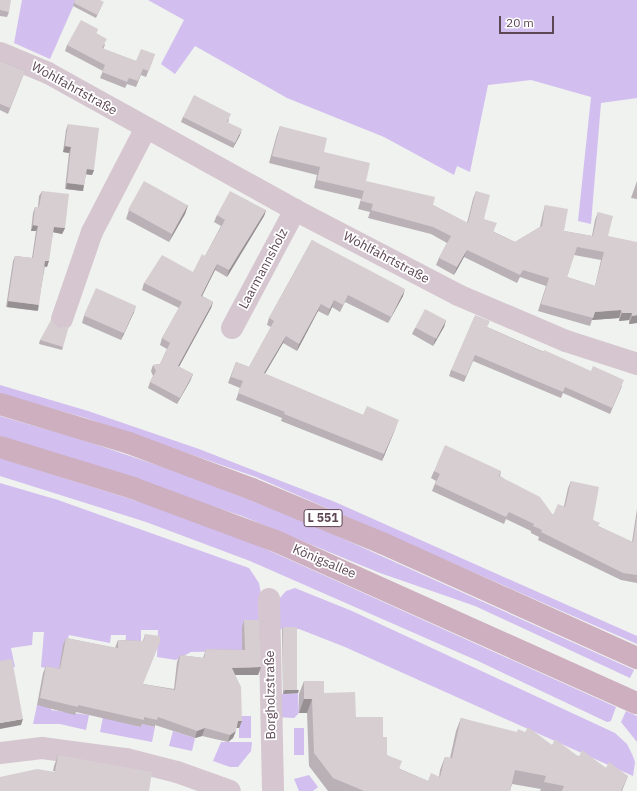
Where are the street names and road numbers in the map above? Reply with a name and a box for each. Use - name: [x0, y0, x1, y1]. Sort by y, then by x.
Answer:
- street label: Wohlfahrtstraße: [28, 59, 120, 119]
- street label: Laarmannsholz: [236, 226, 292, 312]
- street label: Wohlfahrtstraße: [340, 229, 432, 287]
- road number: L 551: [303, 508, 343, 528]
- street label: Königsallee: [290, 542, 358, 582]
- street label: Borgholzstraße: [262, 650, 280, 740]

